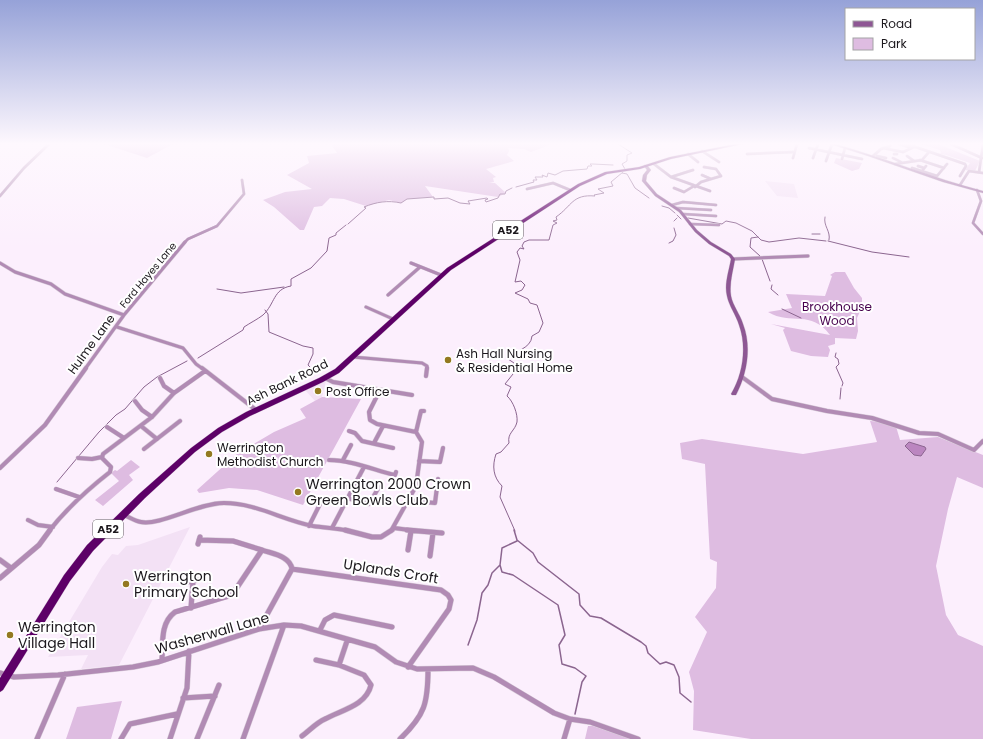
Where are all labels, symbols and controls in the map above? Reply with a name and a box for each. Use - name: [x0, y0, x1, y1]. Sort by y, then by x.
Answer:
- legend: [845, 8, 975, 60]
- text: Road: [881, 15, 912, 32]
- text: Park: [881, 35, 908, 52]
- road number: A52: [493, 221, 523, 239]
- street label: Ford Hayes Lane: [116, 239, 180, 311]
- park label: Brookhouse Wood: [802, 298, 872, 329]
- street label: Hulme Lane: [63, 311, 119, 377]
- place label: Ash Hall Nursing & Residential Home: [456, 345, 573, 376]
- street label: Ash Bank Road: [243, 355, 331, 409]
- marker: Ash Hall Nursing & Residential Home: [443, 355, 453, 365]
- place label: Post Office: [326, 383, 389, 400]
- marker: Post Office: [313, 386, 323, 396]
- place label: Werrington Methodist Church: [217, 439, 323, 470]
- marker: Werrington Methodist Church: [204, 449, 214, 459]
- place label: Werrington 2000 Crown Green Bowls Club: [306, 474, 471, 510]
- marker: Werrington 2000 Crown Green Bowls Club: [293, 487, 303, 497]
- road number: A52: [93, 520, 123, 538]
- street label: Uplands Croft: [342, 554, 440, 588]
- place label: Werrington Primary School: [134, 566, 239, 602]
- marker: Werrington Primary School: [121, 579, 131, 589]
- street label: Washerwall Lane: [153, 607, 272, 659]
- place label: Werrington Village Hall: [18, 617, 96, 653]
- marker: Werrington Village Hall: [5, 630, 15, 640]

